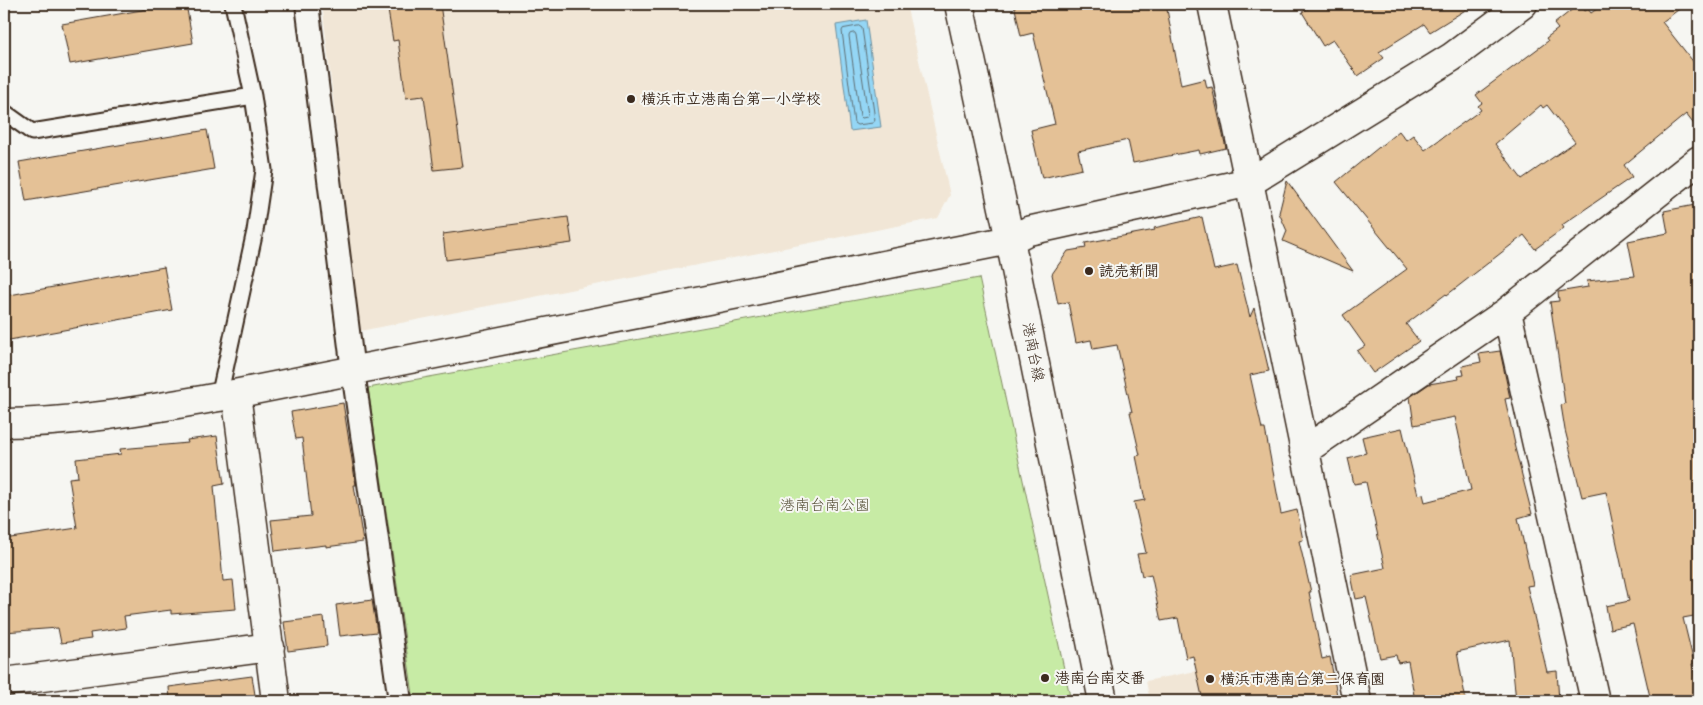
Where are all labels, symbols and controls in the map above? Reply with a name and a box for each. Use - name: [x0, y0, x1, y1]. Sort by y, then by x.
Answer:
- place label: 横浜市立港南台第一小学校: [641, 89, 821, 110]
- marker: 横浜市立港南台第一小学校: [625, 93, 637, 105]
- place label: 読売新聞: [1099, 261, 1159, 282]
- marker: 読売新聞: [1083, 265, 1095, 277]
- street label: 港南台線: [1017, 321, 1049, 383]
- park label: 港南台南公園: [780, 495, 870, 516]
- place label: 港南台南交番: [1055, 668, 1145, 689]
- place label: 横浜市港南台第二保育園: [1220, 669, 1385, 690]
- marker: 港南台南交番: [1039, 672, 1051, 684]
- marker: 横浜市港南台第二保育園: [1204, 673, 1216, 685]

